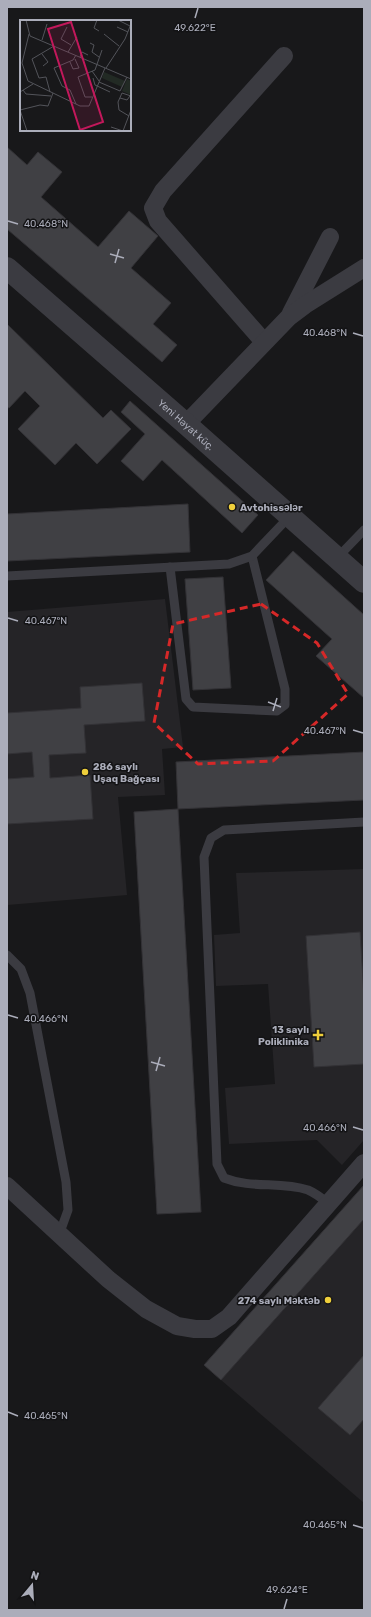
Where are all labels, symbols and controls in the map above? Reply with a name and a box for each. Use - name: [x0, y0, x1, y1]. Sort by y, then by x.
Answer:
- inset map: [20, 20, 131, 131]
- text: 49.622°E: [174, 22, 216, 34]
- text: 40.468°N: [24, 218, 68, 230]
- text: 40.468°N: [303, 327, 347, 339]
- street label: Yeni Həyat küç.: [155, 397, 216, 453]
- marker: Avtohissələr: [227, 502, 237, 512]
- place label: Avtohissələr: [240, 502, 303, 514]
- text: 40.467°N: [25, 615, 67, 627]
- text: 40.467°N: [304, 725, 346, 737]
- place label: 286 saylı Uşaq Bağçası: [93, 761, 160, 785]
- marker: 286 saylı Uşaq Bağçası: [80, 767, 90, 777]
- text: 40.466°N: [24, 1013, 68, 1025]
- place label: 13 saylı Poliklinika: [258, 1024, 309, 1048]
- marker: 13 saylı Poliklinika: [312, 1029, 324, 1041]
- text: 40.466°N: [303, 1122, 347, 1134]
- place label: 274 saylı Məktəb: [238, 1295, 320, 1307]
- marker: 274 saylı Məktəb: [323, 1295, 333, 1305]
- text: 40.465°N: [24, 1410, 68, 1422]
- text: 40.465°N: [303, 1519, 347, 1531]
- north arrow: [12, 1565, 52, 1605]
- text: N: [29, 1569, 41, 1583]
- text: 49.624°E: [266, 1584, 308, 1596]

